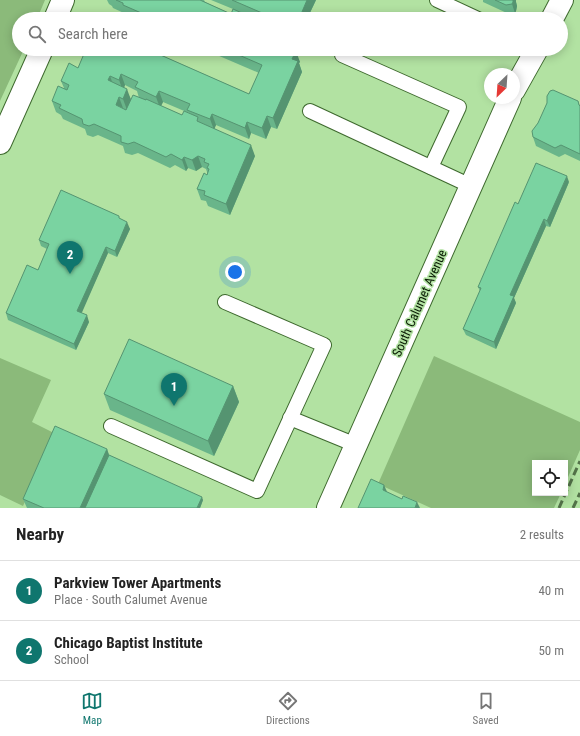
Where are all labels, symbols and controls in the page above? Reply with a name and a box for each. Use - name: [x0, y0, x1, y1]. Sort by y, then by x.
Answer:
- search box: [12, 12, 568, 56]
- icon: search: [26, 23, 48, 45]
- text: Search here: [58, 25, 128, 43]
- north arrow: [484, 68, 520, 104]
- pin: 2: [57, 241, 83, 274]
- street label: South Calumet Avenue: [389, 247, 450, 359]
- your location: [225, 262, 245, 282]
- pin: 1: [161, 373, 187, 406]
- map controls: [532, 460, 568, 496]
- button: locate: [532, 460, 568, 496]
- text: Nearby: [16, 524, 64, 544]
- text: 2 results: [520, 527, 564, 542]
- text: Parkview Tower Apartments: [54, 574, 221, 592]
- text: 1: [26, 583, 32, 598]
- text: 40 m: [538, 583, 564, 598]
- text: Place · South Calumet Avenue: [54, 592, 207, 607]
- text: Chicago Baptist Institute: [54, 634, 203, 652]
- text: 2: [26, 643, 32, 658]
- text: 50 m: [538, 643, 564, 658]
- text: School: [54, 652, 89, 667]
- tab: Map: [81, 690, 103, 727]
- tab: Directions: [266, 690, 310, 727]
- tab: Saved: [473, 690, 499, 727]

